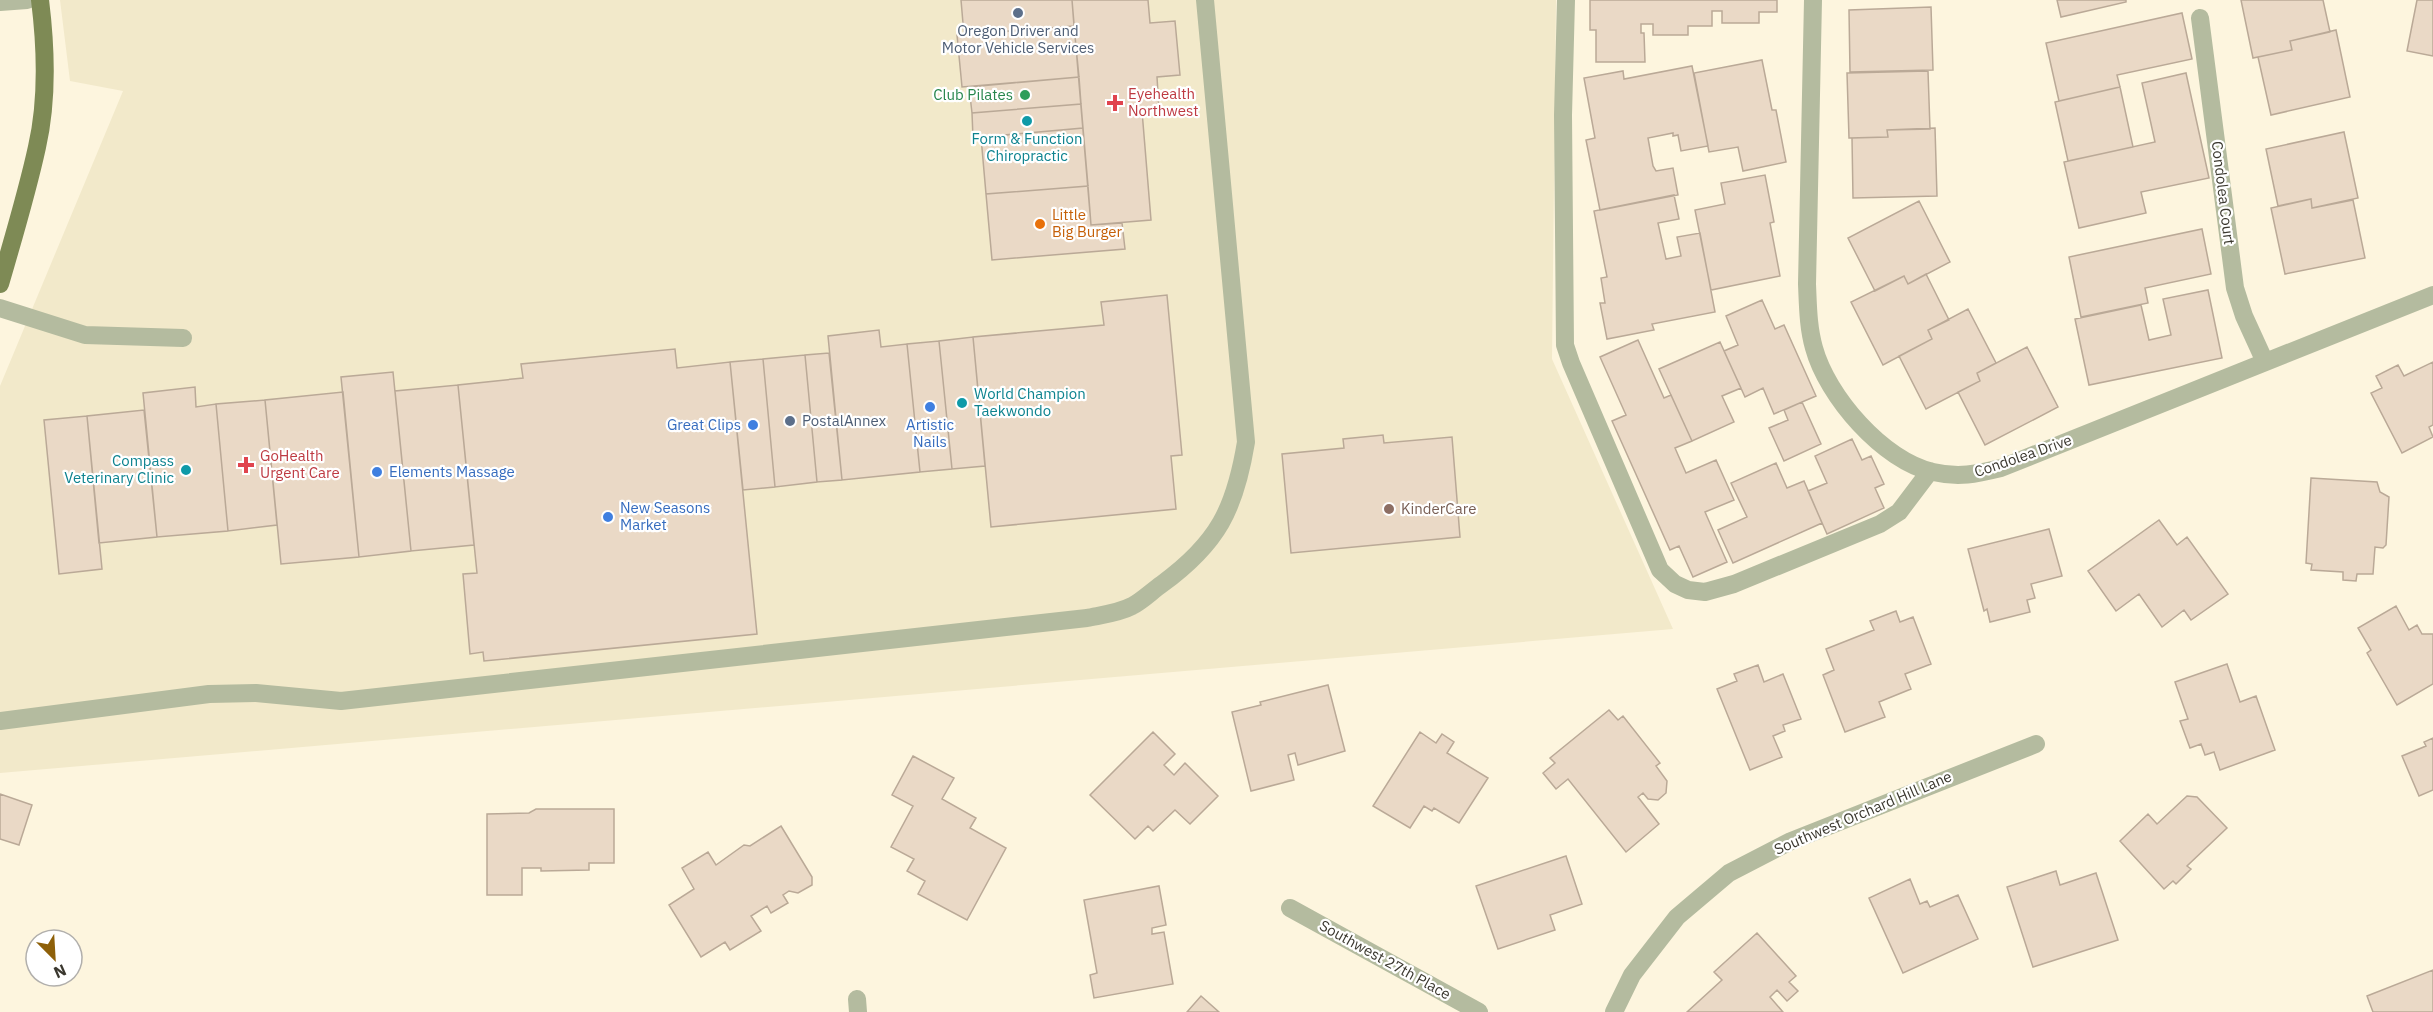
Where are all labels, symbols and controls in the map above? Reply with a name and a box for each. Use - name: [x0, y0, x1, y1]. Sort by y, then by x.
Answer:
- marker: Oregon Driver and Motor Vehicle Services: [1011, 6, 1025, 20]
- place label: Oregon Driver and Motor Vehicle Services: [942, 21, 1094, 57]
- place label: Eyehealth Northwest: [1128, 84, 1198, 120]
- place label: Club Pilates: [933, 85, 1013, 104]
- marker: Club Pilates: [1018, 88, 1032, 102]
- marker: Eyehealth Northwest: [1106, 94, 1124, 112]
- marker: Form & Function Chiropractic: [1020, 114, 1034, 128]
- place label: Form & Function Chiropractic: [971, 129, 1083, 165]
- street label: Condolea Court: [2208, 140, 2239, 246]
- place label: Little Big Burger: [1052, 205, 1123, 241]
- marker: Little Big Burger: [1033, 217, 1047, 231]
- place label: World Champion Taekwondo: [974, 384, 1086, 420]
- marker: World Champion Taekwondo: [955, 396, 969, 410]
- marker: Artistic Nails: [923, 400, 937, 414]
- place label: PostalAnnex: [802, 411, 887, 430]
- marker: PostalAnnex: [783, 414, 797, 428]
- place label: Great Clips: [667, 415, 741, 434]
- place label: Artistic Nails: [906, 415, 954, 451]
- marker: Great Clips: [746, 418, 760, 432]
- street label: Condolea Drive: [1972, 430, 2074, 481]
- place label: GoHealth Urgent Care: [260, 446, 340, 482]
- place label: Compass Veterinary Clinic: [64, 451, 174, 487]
- marker: GoHealth Urgent Care: [237, 456, 255, 474]
- place label: Elements Massage: [389, 462, 515, 481]
- marker: Compass Veterinary Clinic: [179, 463, 193, 477]
- marker: Elements Massage: [370, 465, 384, 479]
- place label: New Seasons Market: [620, 498, 710, 534]
- place label: KinderCare: [1401, 499, 1476, 518]
- marker: KinderCare: [1382, 502, 1396, 516]
- marker: New Seasons Market: [601, 510, 615, 524]
- street label: Southwest Orchard Hill Lane: [1771, 766, 1954, 859]
- street label: Southwest 27th Place: [1316, 916, 1454, 1004]
- north arrow: [24, 928, 84, 988]
- text: N: [51, 960, 69, 983]

